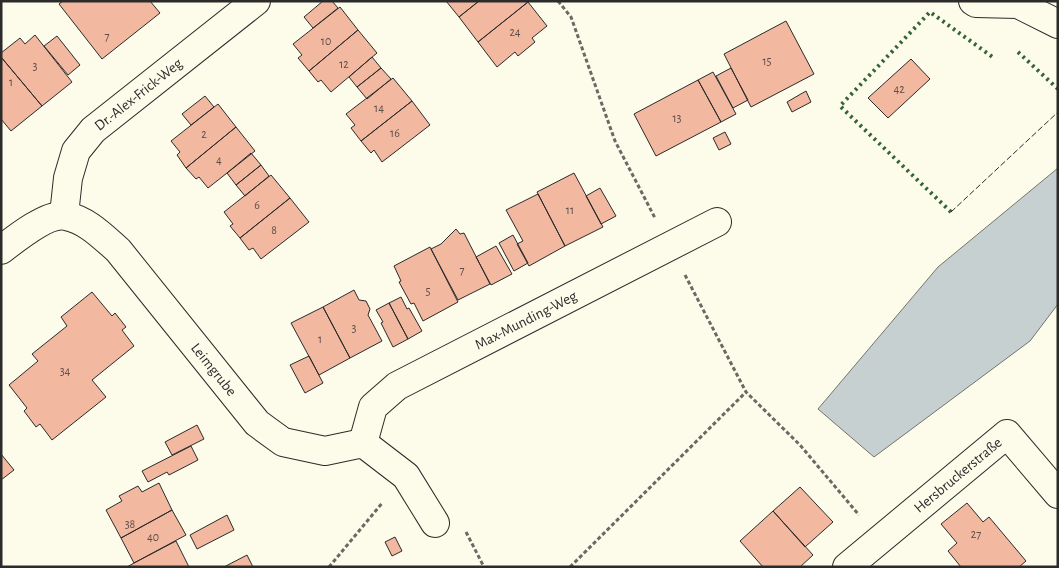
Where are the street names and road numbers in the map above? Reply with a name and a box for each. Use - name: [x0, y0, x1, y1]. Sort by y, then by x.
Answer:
- street label: Dr.-Alex-Frick-Weg: [92, 55, 186, 134]
- street label: Max-Munding-Weg: [473, 288, 580, 353]
- street label: Leimgrube: [188, 340, 239, 399]
- street label: Hersbruckerstraße: [911, 435, 1005, 516]

